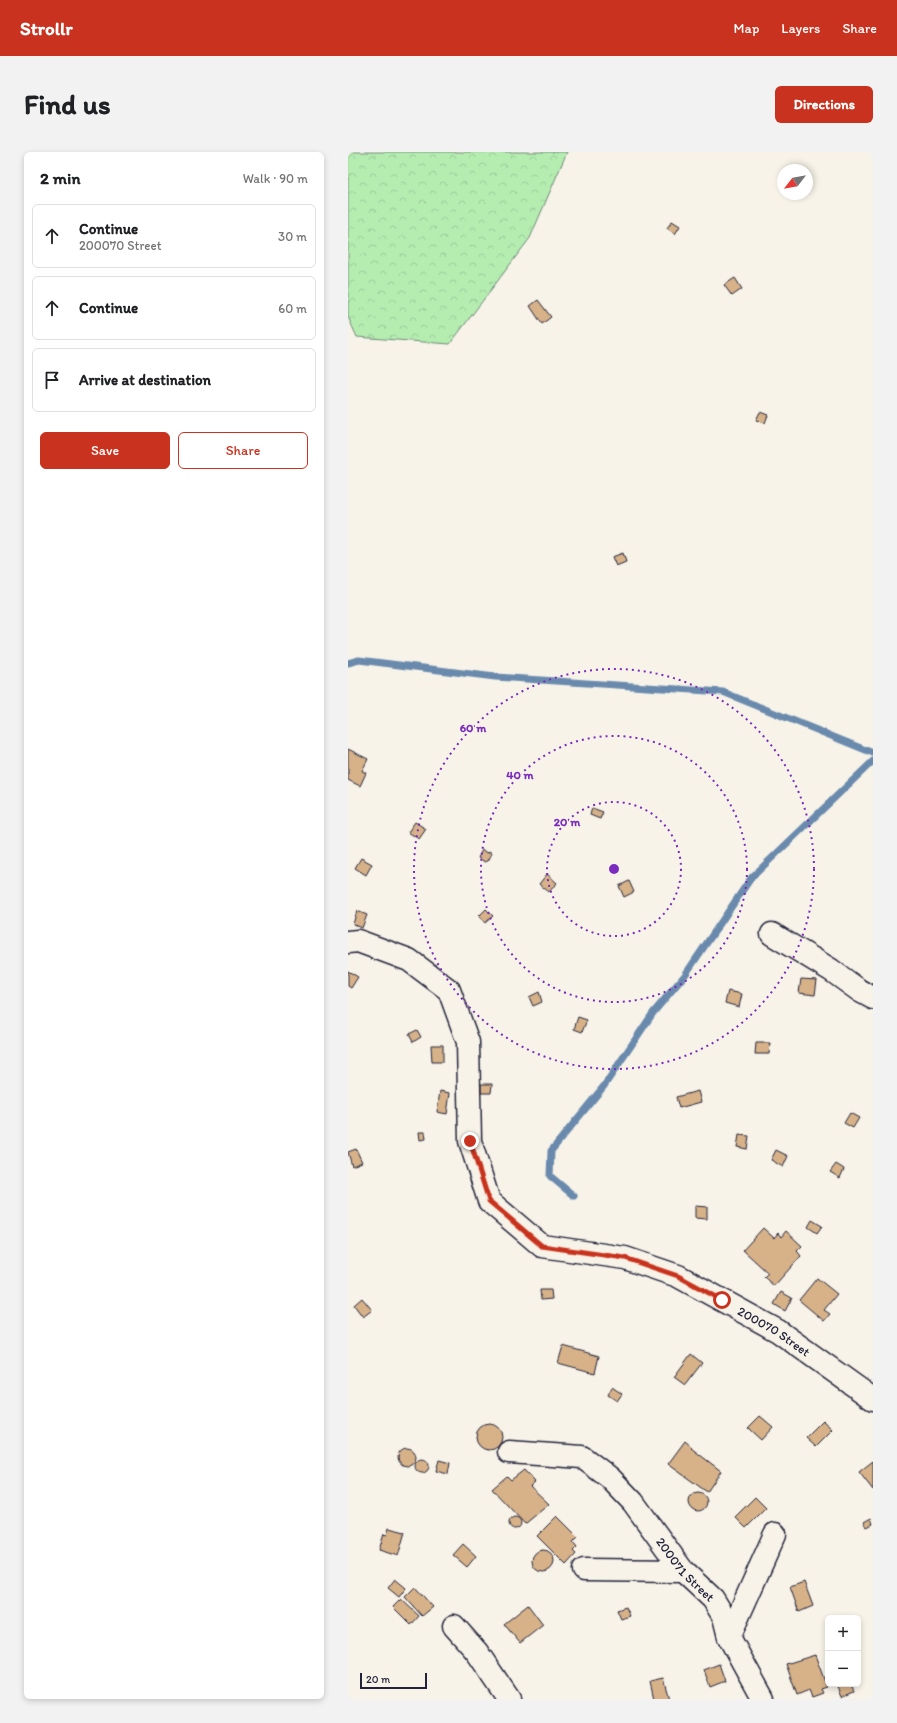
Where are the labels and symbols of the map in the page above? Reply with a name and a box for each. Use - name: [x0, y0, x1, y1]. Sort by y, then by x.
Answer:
- north arrow: [777, 164, 813, 200]
- text: 60 m: [460, 721, 487, 735]
- text: 40 m: [506, 768, 535, 782]
- text: 20 m: [554, 815, 581, 829]
- centre of rings: [607, 862, 621, 876]
- route end: [461, 1132, 479, 1150]
- route start: [713, 1291, 731, 1309]
- street label: 200070 Street: [735, 1303, 813, 1360]
- street label: 200071 Street: [653, 1535, 718, 1605]
- scale bar: [360, 1671, 427, 1690]

